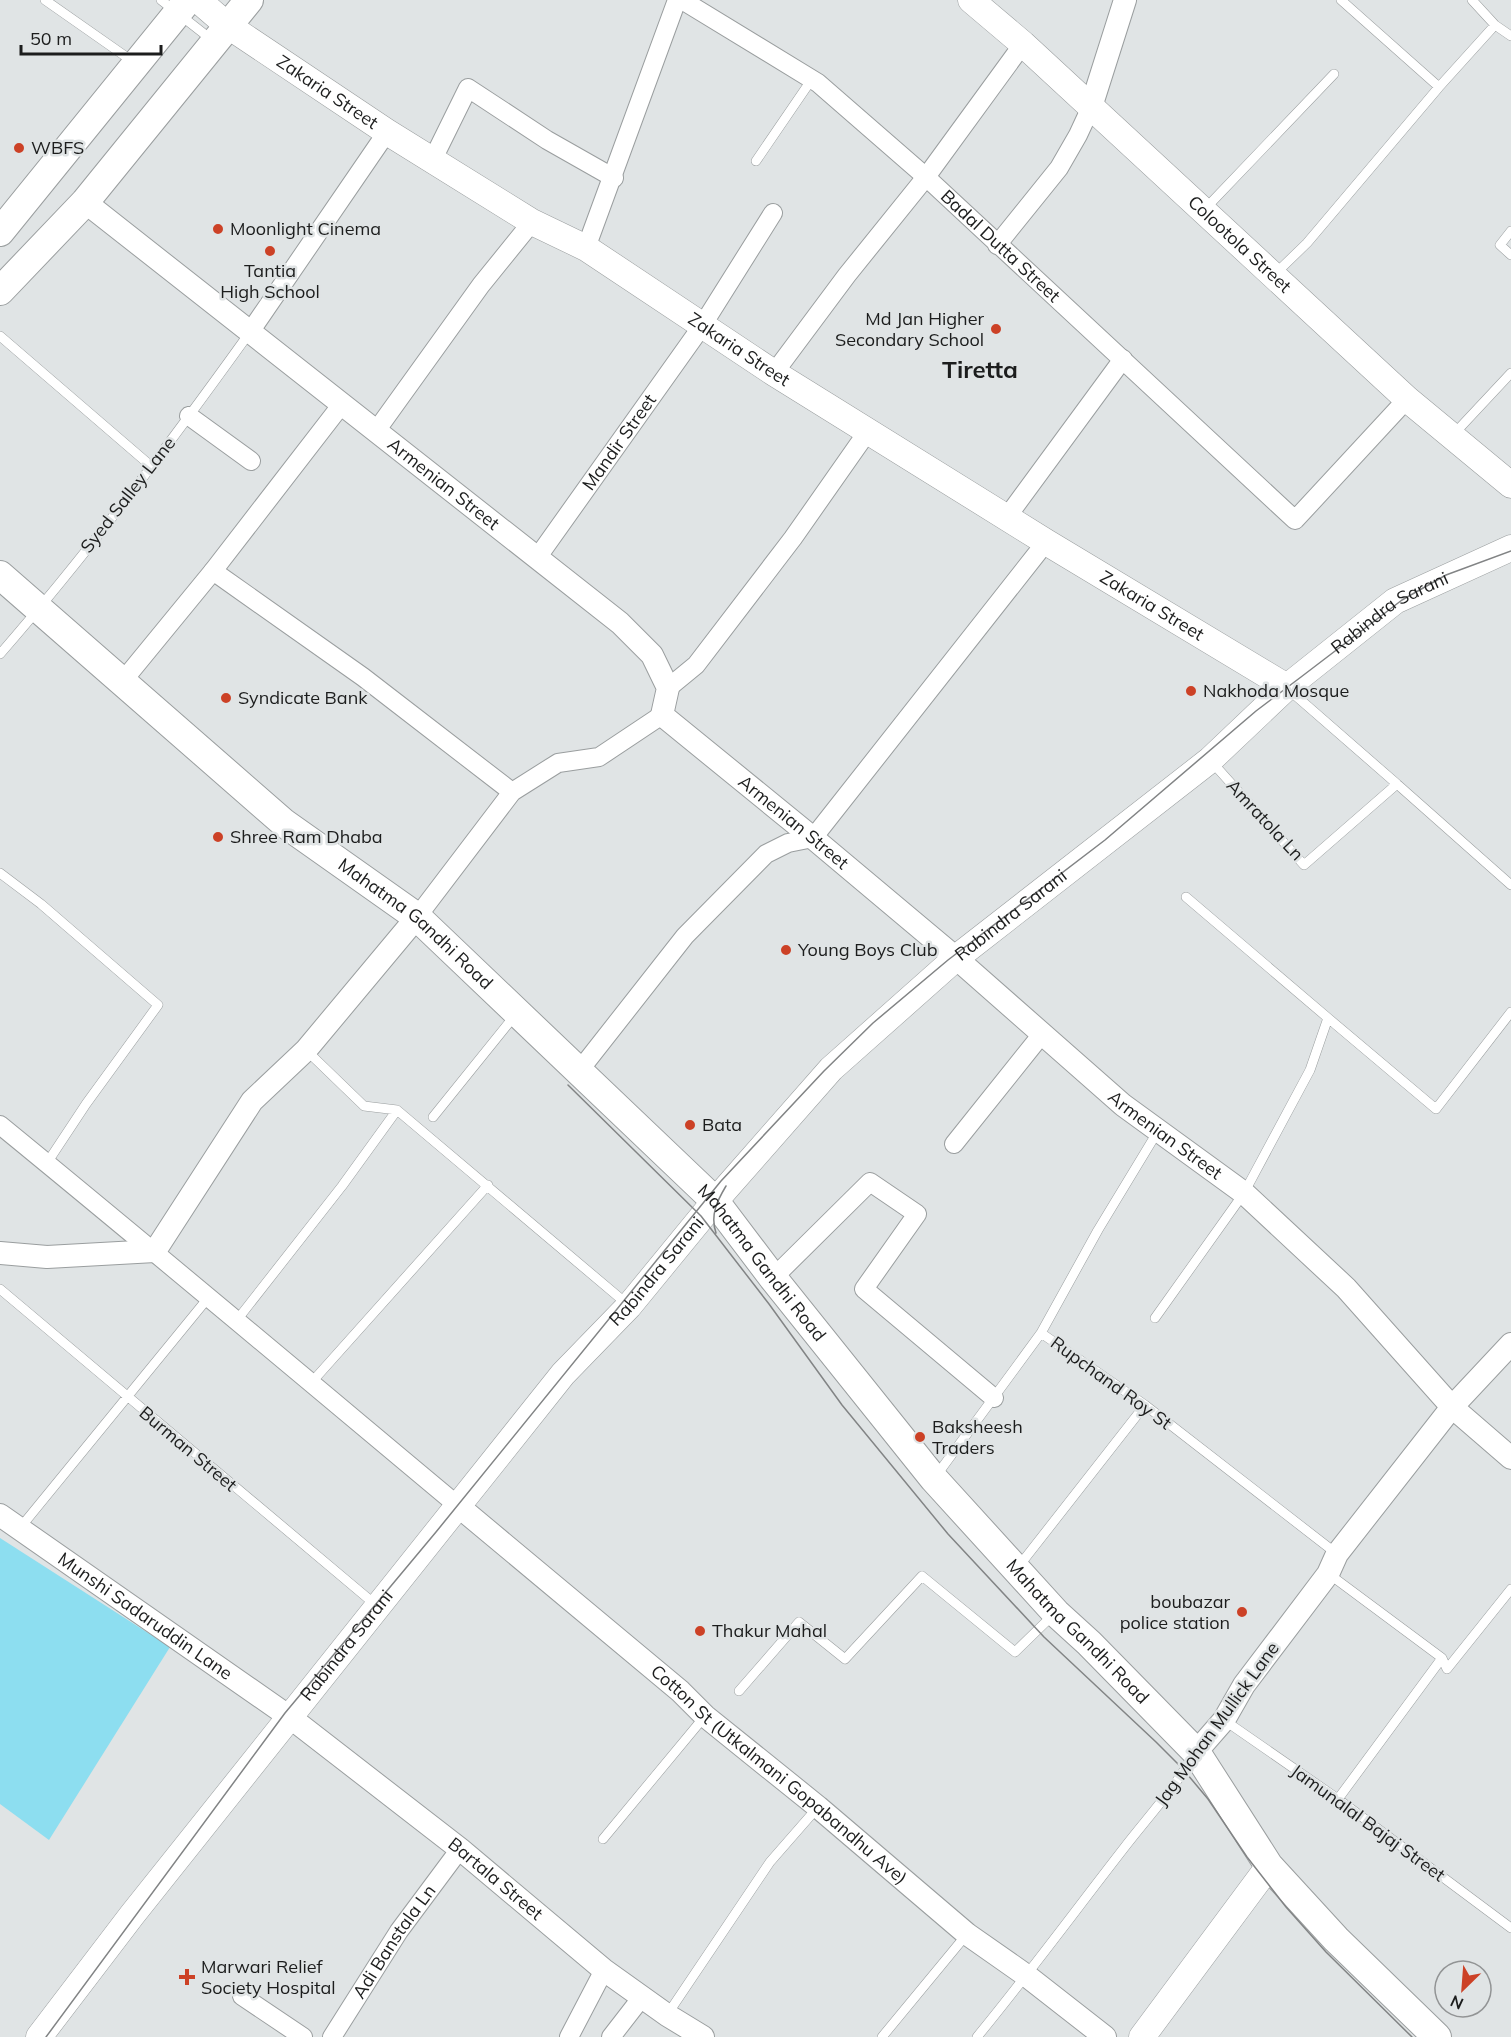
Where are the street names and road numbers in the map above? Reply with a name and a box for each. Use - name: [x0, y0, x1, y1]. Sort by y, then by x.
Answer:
- street label: Zakaria Street: [272, 49, 383, 134]
- street label: Badal Dutta Street: [936, 184, 1065, 307]
- street label: Colootola Street: [1183, 190, 1296, 297]
- street label: Zakaria Street: [684, 307, 794, 391]
- street label: Mandir Street: [577, 389, 661, 495]
- street label: Syed Salley Lane: [75, 432, 180, 557]
- street label: Armenian Street: [383, 432, 504, 535]
- street label: Zakaria Street: [1096, 565, 1209, 645]
- street label: Rabindra Sarani: [1326, 566, 1452, 659]
- street label: Armenian Street: [734, 770, 854, 874]
- street label: Amratola Ln: [1222, 774, 1309, 865]
- street label: Mahatma Gandhi Road: [334, 853, 498, 994]
- street label: Rabindra Sarani: [950, 864, 1071, 966]
- street label: Armenian Street: [1103, 1085, 1227, 1184]
- street label: Mahatma Gandhi Road: [693, 1179, 831, 1346]
- street label: Rabindra Sarani: [604, 1212, 709, 1331]
- street label: Rupchand Roy St: [1046, 1331, 1176, 1434]
- street label: Burman Street: [135, 1401, 242, 1496]
- street label: Munshi Sadaruddin Lane: [54, 1547, 237, 1685]
- street label: Mahatma Gandhi Road: [1001, 1554, 1154, 1708]
- street label: Rabindra Sarani: [295, 1585, 398, 1705]
- street label: Jag Mohan Mullick Lane: [1149, 1637, 1284, 1810]
- street label: Cotton St (Utkalmani Gopabandhu Ave): [646, 1659, 912, 1889]
- street label: Jamunalal Bajaj Street: [1287, 1759, 1450, 1886]
- street label: Bartala Street: [444, 1832, 548, 1925]
- street label: Adi Banstala Ln: [347, 1880, 441, 2003]

